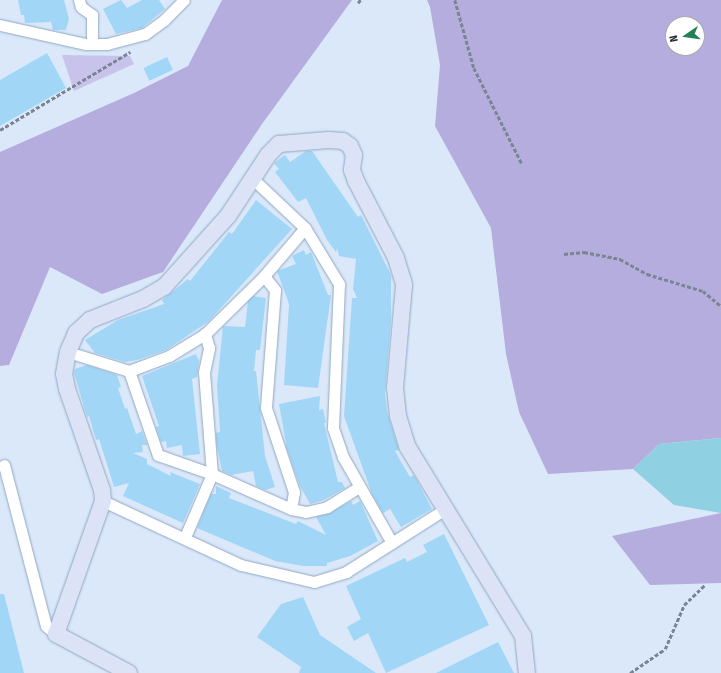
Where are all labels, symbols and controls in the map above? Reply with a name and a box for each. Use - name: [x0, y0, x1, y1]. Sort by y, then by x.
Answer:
- north arrow: [665, 16, 705, 56]
- text: N: [667, 34, 681, 43]

